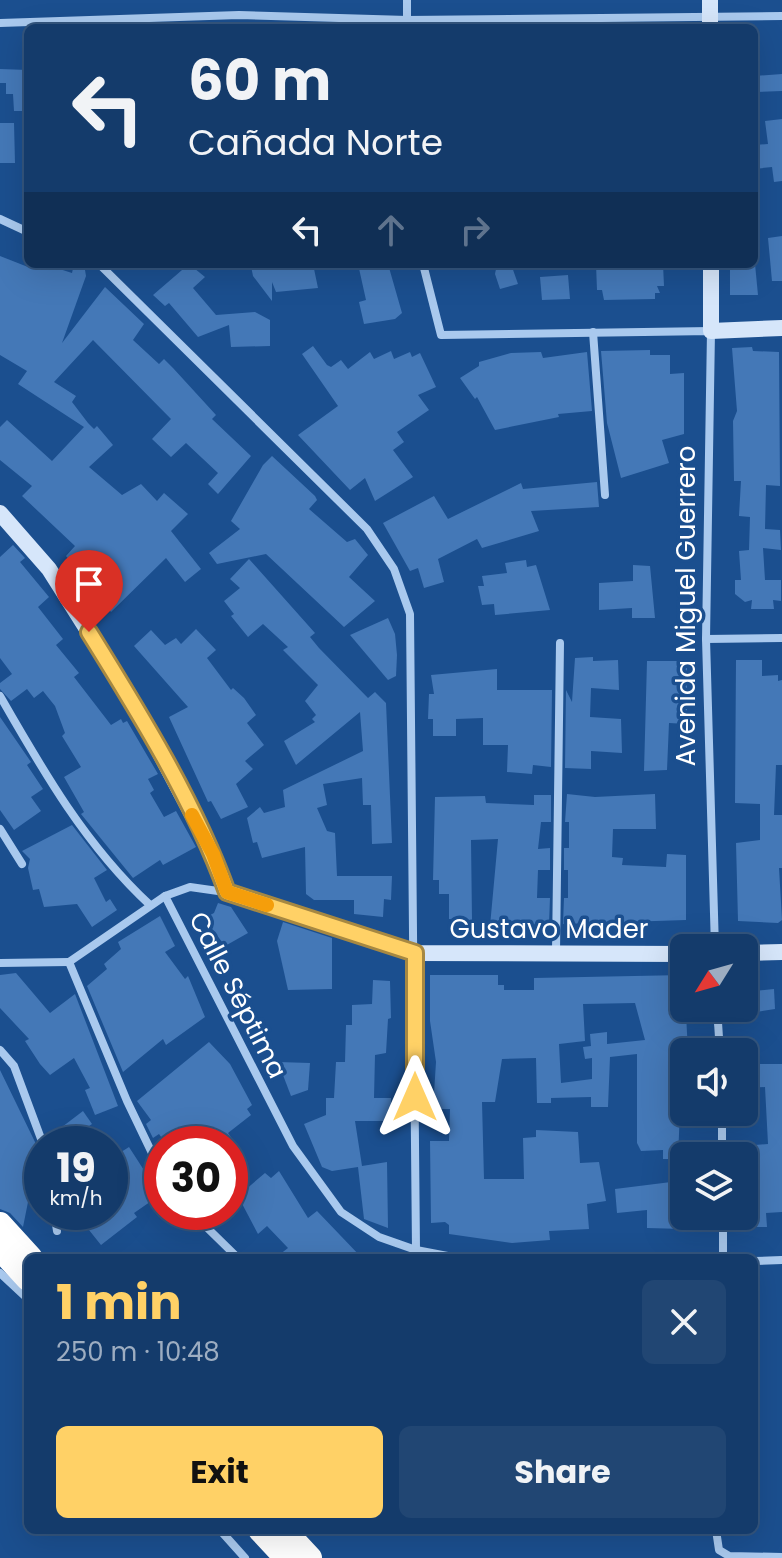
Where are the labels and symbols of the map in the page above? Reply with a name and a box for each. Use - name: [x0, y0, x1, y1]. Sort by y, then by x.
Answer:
- street label: Avenida Miguel Guerrero: [668, 446, 704, 766]
- pin: [55, 550, 123, 632]
- street label: Calle Séptima: [180, 905, 296, 1085]
- street label: Gustavo Mader: [449, 911, 649, 947]
- north arrow: [670, 934, 758, 1022]
- position arrow: [373, 1055, 457, 1139]
- speed limit sign: 30: [144, 1126, 248, 1230]

